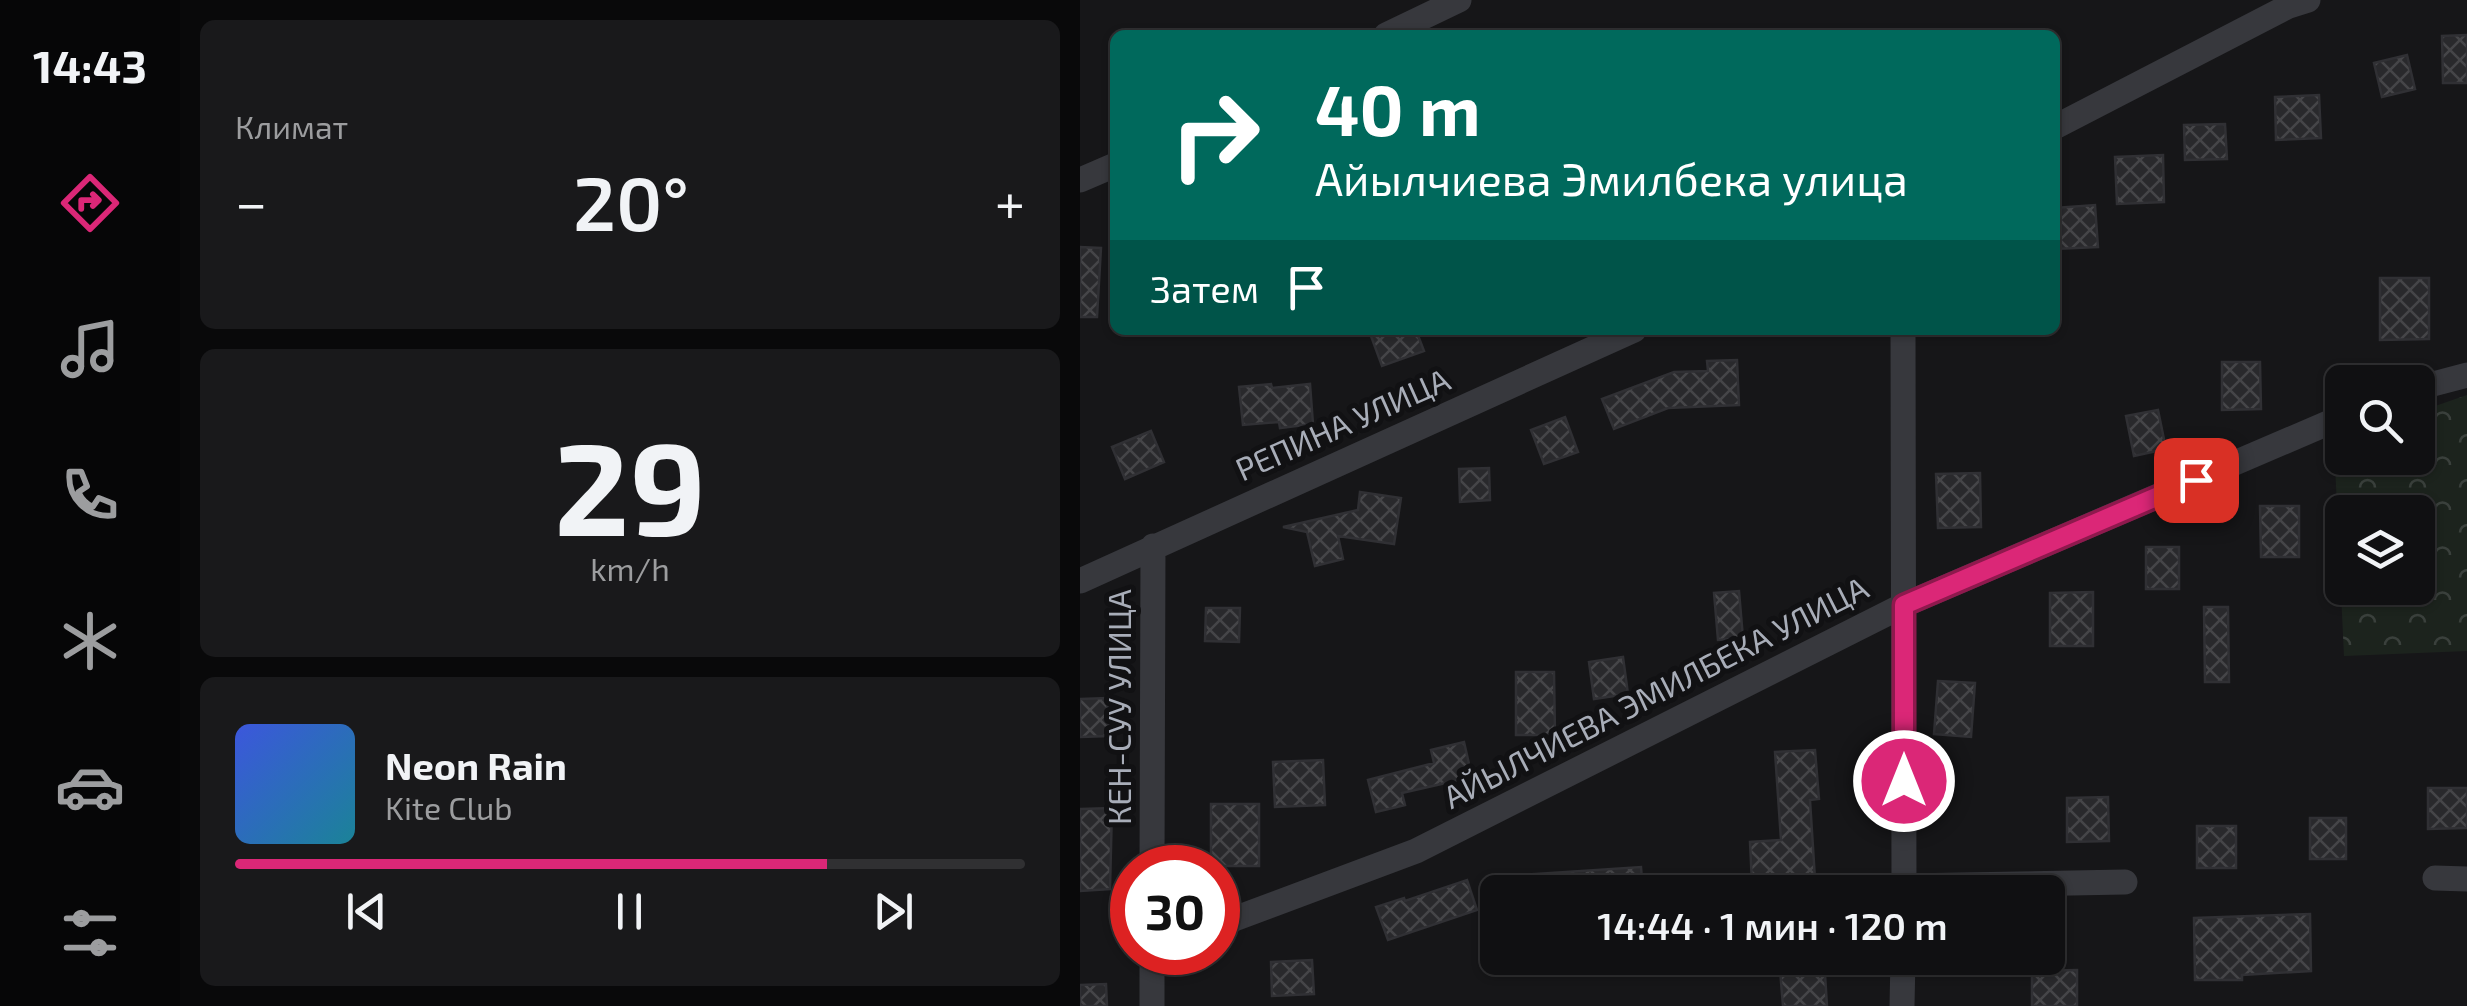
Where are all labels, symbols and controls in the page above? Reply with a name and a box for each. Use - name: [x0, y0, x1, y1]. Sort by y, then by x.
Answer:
- text: 14:43: [33, 38, 147, 92]
- text: 40 m: [1315, 66, 1481, 150]
- icon: right: [1150, 70, 1280, 200]
- text: Климат: [235, 107, 348, 145]
- text: Айылчиева Эмилбека улица: [1315, 151, 1908, 205]
- text: 20°: [573, 156, 689, 246]
- icon: directions: [55, 168, 125, 238]
- text: −: [235, 168, 267, 234]
- text: +: [995, 168, 1025, 234]
- icon: arrive: [1279, 260, 1334, 315]
- text: Затем: [1150, 265, 1259, 311]
- icon: music: [55, 314, 125, 384]
- street label: РЕПИНА УЛИЦА: [1229, 359, 1455, 487]
- map controls: [2325, 365, 2435, 605]
- button: search: [2325, 365, 2435, 475]
- text: 29: [554, 406, 706, 562]
- pin: [2154, 438, 2239, 523]
- icon: arrive: [2169, 453, 2224, 508]
- icon: phone: [55, 460, 125, 530]
- button: layers: [2325, 495, 2435, 605]
- text: km/h: [590, 549, 670, 587]
- street label: АЙЫЛЧИЕВА ЭМИЛБЕКА УЛИЦА: [1437, 567, 1874, 815]
- street label: КЕН-СУУ УЛИЦА: [1099, 589, 1137, 825]
- icon: climate: [55, 606, 125, 676]
- position arrow: [1852, 729, 1956, 833]
- text: Neon Rain: [385, 742, 567, 788]
- icon: car: [55, 752, 125, 822]
- text: Kite Club: [385, 788, 513, 826]
- speed limit sign: 30: [1110, 845, 1240, 975]
- icon: previous: [339, 884, 394, 939]
- icon: pause: [602, 884, 657, 939]
- icon: next: [866, 884, 921, 939]
- icon: filters: [55, 898, 125, 968]
- text: 14:44 · 1 мин · 120 m: [1597, 902, 1948, 948]

